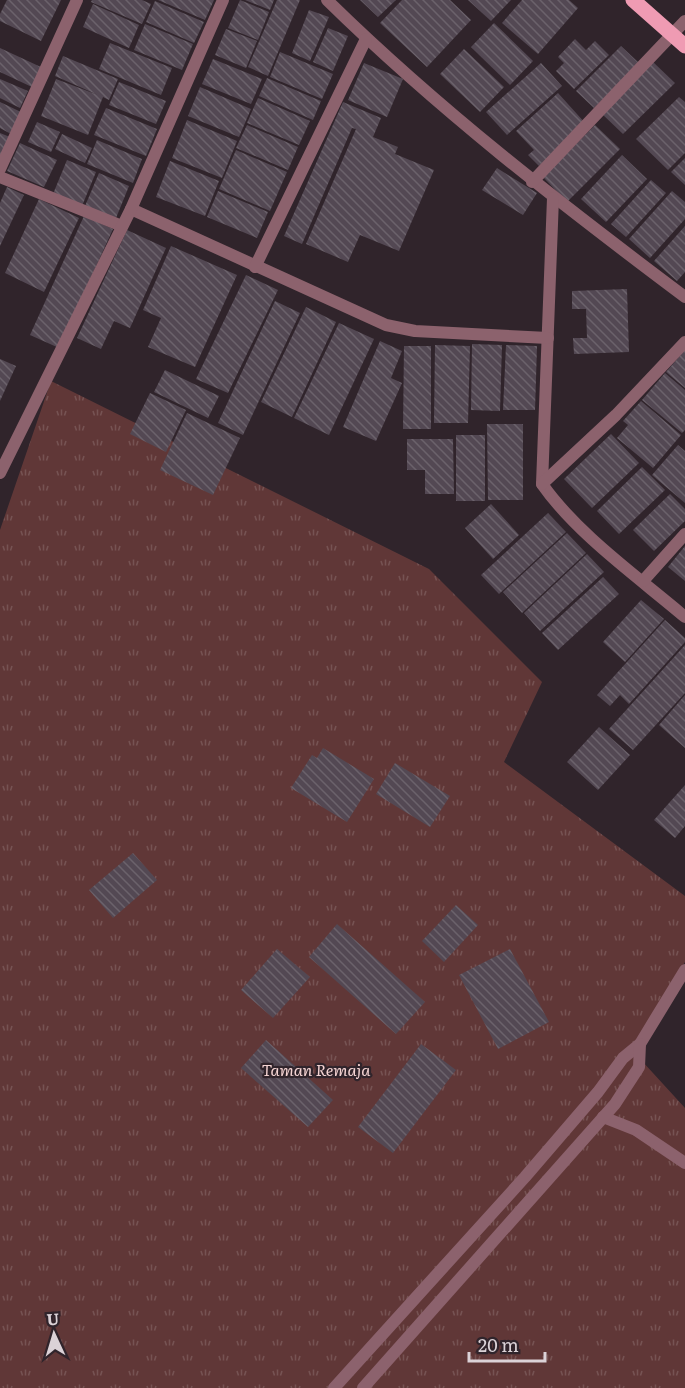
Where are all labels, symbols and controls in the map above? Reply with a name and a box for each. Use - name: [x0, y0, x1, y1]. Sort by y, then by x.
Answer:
- park label: Taman Remaja: [262, 1057, 371, 1081]
- north arrow: [24, 1304, 84, 1364]
- text: U: [46, 1306, 60, 1330]
- scale bar: [469, 1325, 546, 1363]
- text: 20 m: [478, 1331, 519, 1358]

